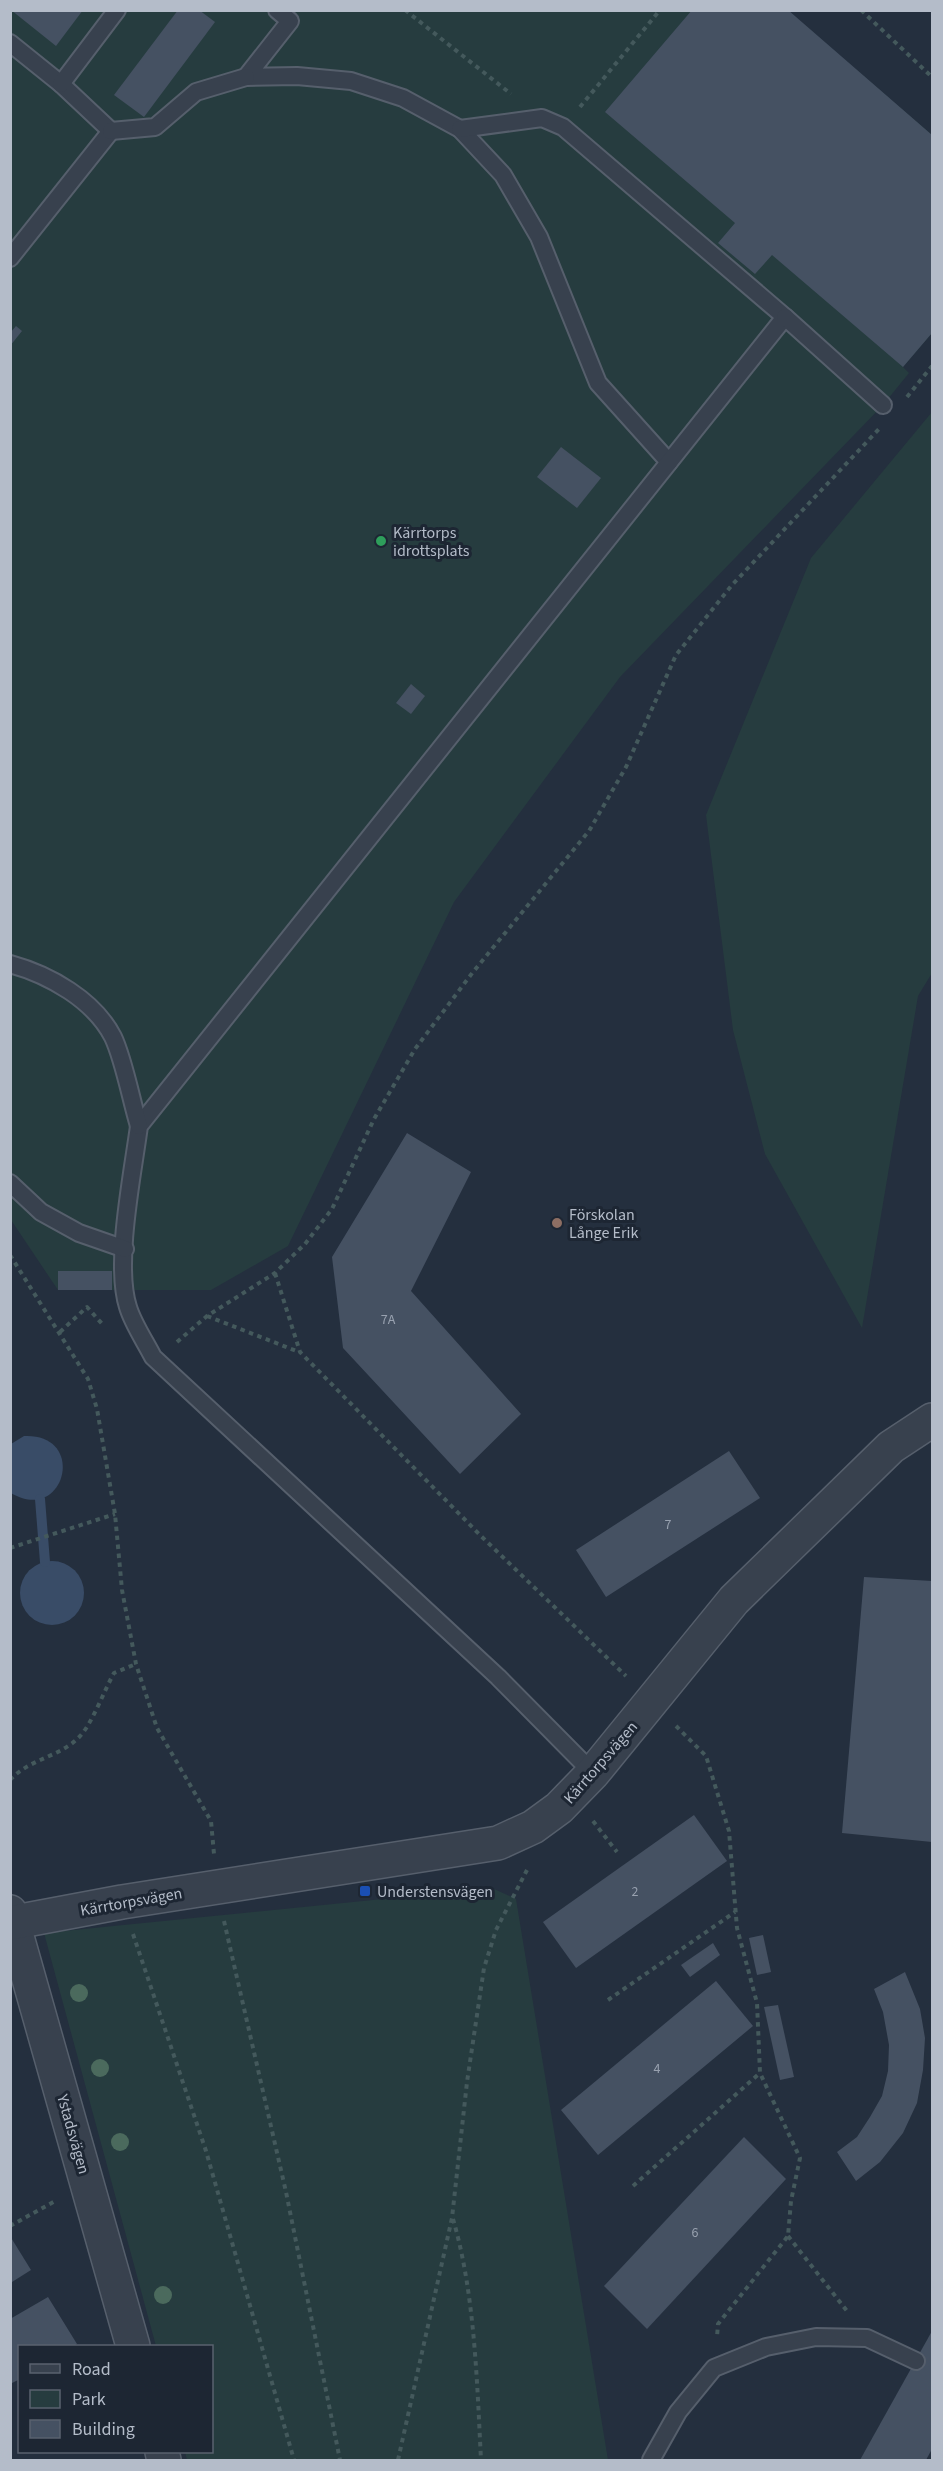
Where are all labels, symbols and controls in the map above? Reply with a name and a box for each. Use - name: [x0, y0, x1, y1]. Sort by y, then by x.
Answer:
- place label: Kärrtorps idrottsplats: [393, 522, 470, 562]
- marker: Kärrtorps idrottsplats: [374, 534, 388, 548]
- place label: Förskolan Långe Erik: [569, 1204, 638, 1244]
- marker: Förskolan Långe Erik: [550, 1216, 564, 1230]
- house number: 7A: [381, 1310, 396, 1330]
- house number: 7: [665, 1515, 672, 1535]
- street label: Kärrtorpsvägen: [559, 1717, 643, 1809]
- place label: Understensvägen: [377, 1881, 493, 1903]
- street label: Kärrtorpsvägen: [78, 1882, 184, 1922]
- house number: 2: [632, 1882, 639, 1902]
- marker: Understensvägen: [358, 1884, 372, 1898]
- house number: 4: [654, 2059, 661, 2079]
- street label: Ystadsvägen: [51, 2091, 95, 2177]
- house number: 6: [692, 2223, 699, 2243]
- legend: [18, 2345, 213, 2453]
- text: Road: [72, 2357, 111, 2382]
- text: Park: [72, 2387, 106, 2412]
- text: Building: [72, 2417, 135, 2442]

